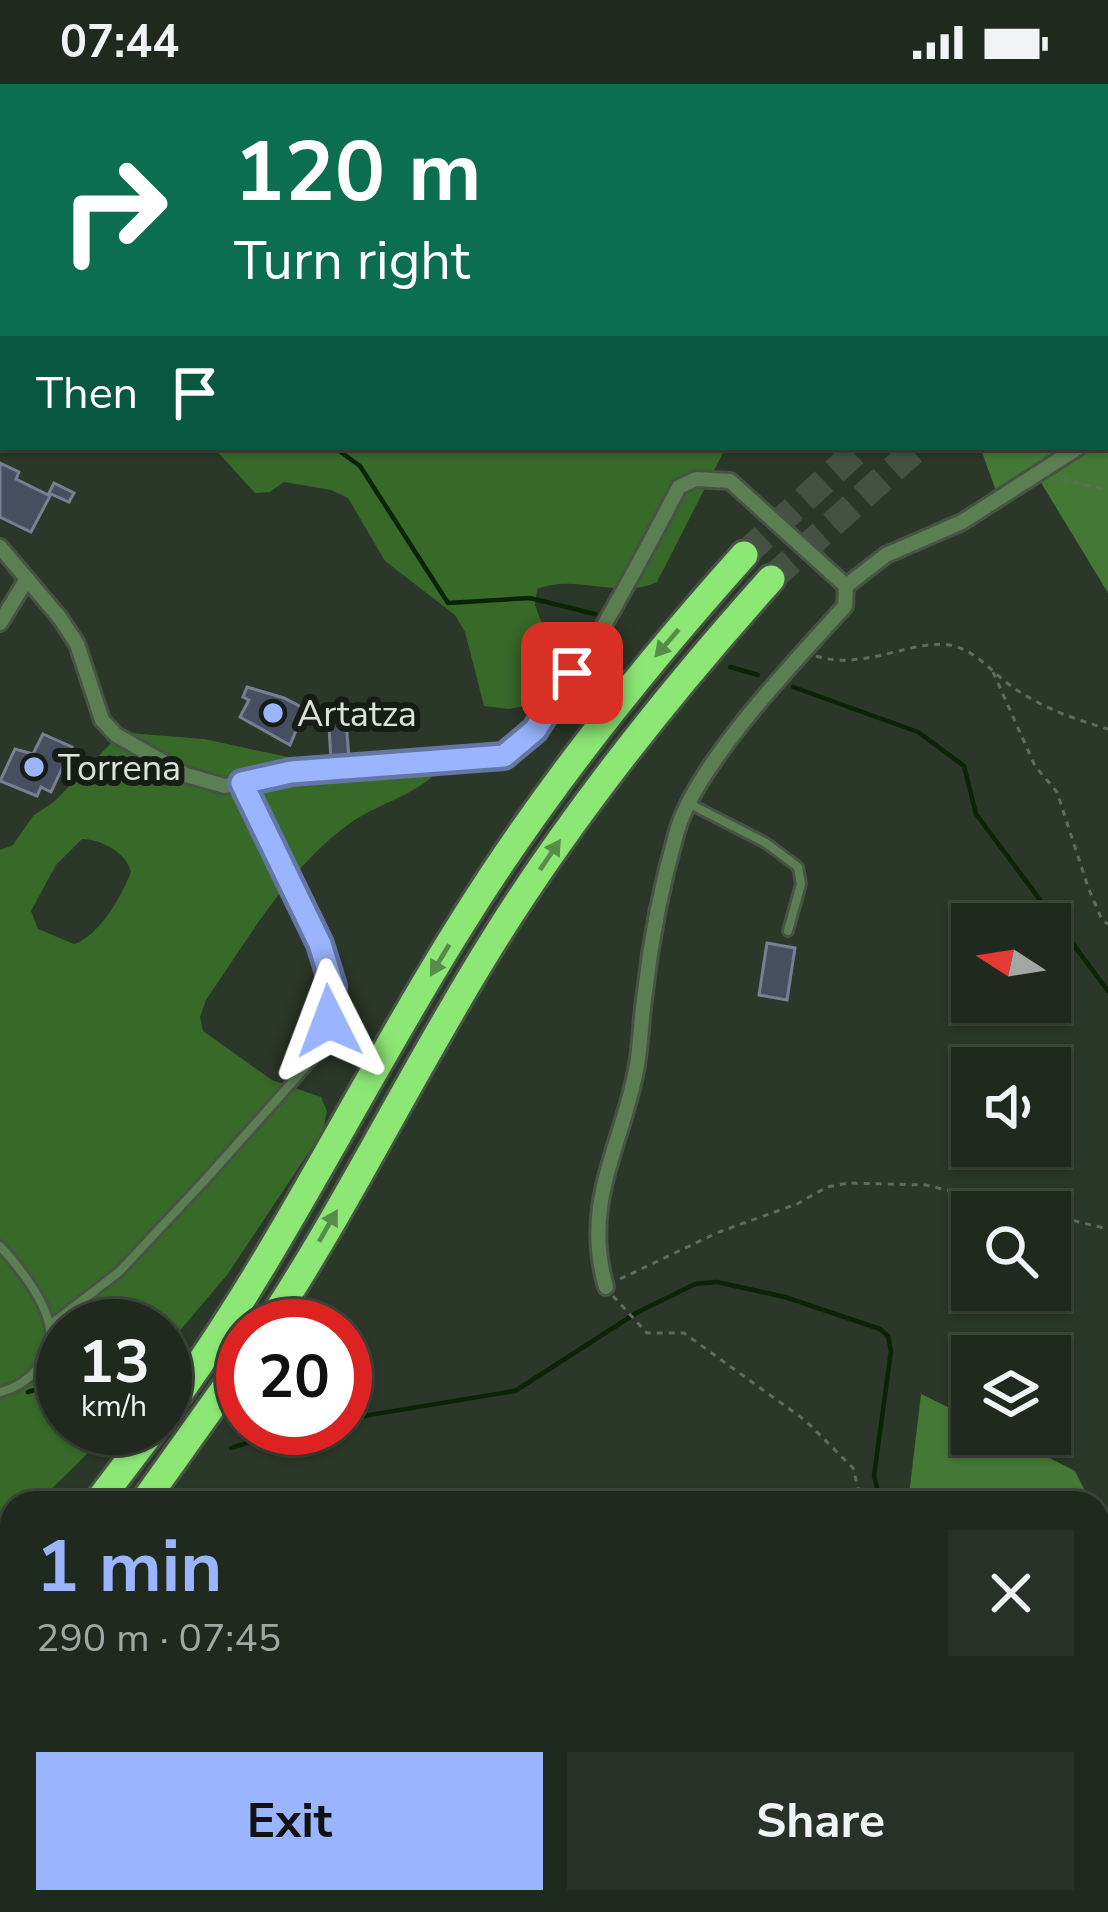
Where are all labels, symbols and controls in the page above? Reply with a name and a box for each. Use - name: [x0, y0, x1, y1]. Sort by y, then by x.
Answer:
- text: 07:44: [60, 12, 179, 73]
- text: 120 m: [234, 115, 482, 230]
- icon: right: [36, 132, 192, 288]
- text: Turn right: [234, 224, 470, 298]
- icon: arrive: [162, 360, 228, 426]
- text: Then: [36, 363, 138, 424]
- pin: [521, 622, 623, 724]
- one-way arrow: [654, 628, 681, 658]
- icon: arrive: [539, 640, 605, 706]
- place label: Artatza: [297, 690, 417, 739]
- marker: Artatza: [260, 700, 286, 726]
- place label: Torrena: [58, 744, 181, 793]
- marker: Torrena: [21, 754, 47, 780]
- one-way arrow: [537, 839, 560, 871]
- north arrow: [951, 903, 1071, 1023]
- map controls: [951, 903, 1071, 1455]
- one-way arrow: [430, 943, 451, 976]
- position arrow: [266, 958, 392, 1084]
- button: sound: [951, 1047, 1071, 1167]
- button: search: [951, 1191, 1071, 1311]
- one-way arrow: [316, 1209, 337, 1242]
- speed limit sign: 20: [216, 1299, 372, 1455]
- text: 13: [78, 1321, 150, 1403]
- button: layers: [951, 1335, 1071, 1455]
- text: km/h: [81, 1386, 147, 1427]
- text: 1 min: [36, 1518, 222, 1616]
- button: close: [948, 1530, 1074, 1656]
- text: 290 m · 07:45: [36, 1612, 281, 1665]
- button: Exit: [36, 1752, 543, 1890]
- button: Share: [567, 1752, 1074, 1890]

